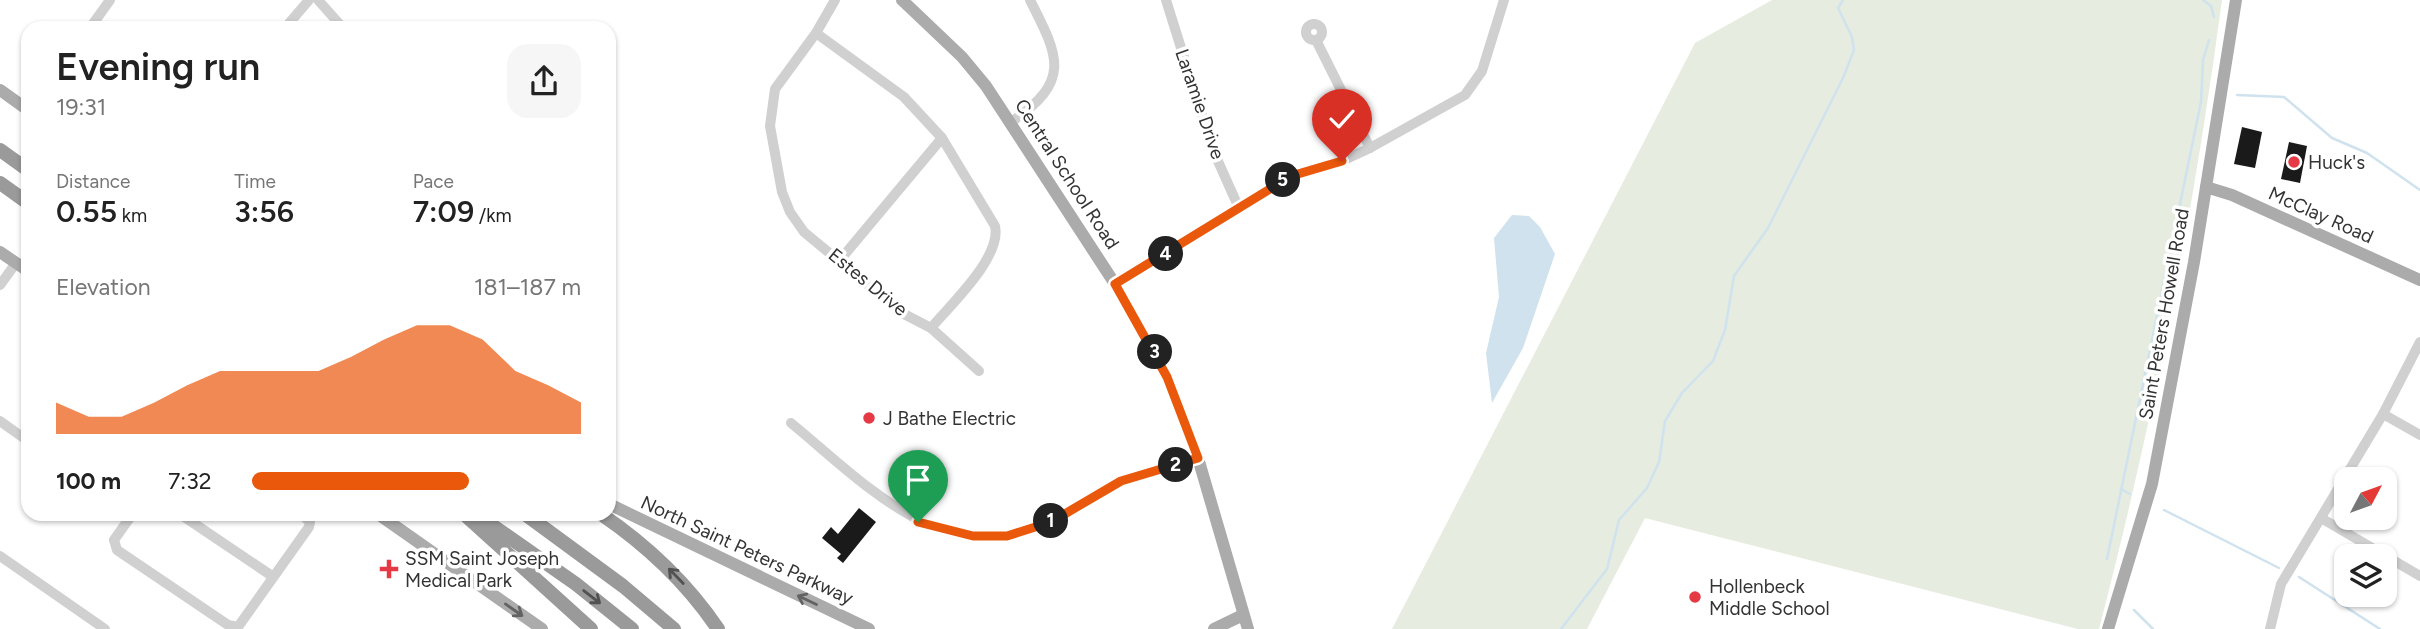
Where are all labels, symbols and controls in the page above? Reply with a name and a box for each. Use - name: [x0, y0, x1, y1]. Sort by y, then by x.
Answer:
- text: Evening run: [56, 44, 260, 90]
- button: share: [507, 44, 581, 118]
- street label: Laramie Drive: [1170, 46, 1230, 162]
- pin: [1312, 89, 1372, 161]
- text: 19:31: [56, 93, 106, 121]
- street label: Central School Road: [1010, 95, 1124, 253]
- icon: check: [1323, 100, 1361, 138]
- place label: Huck's: [2308, 151, 2365, 174]
- marker: Huck's: [2286, 154, 2302, 170]
- pin: 5: [1266, 162, 1300, 198]
- text: 5: [1277, 168, 1288, 191]
- text: Distance: [56, 170, 130, 193]
- text: Time: [234, 170, 276, 193]
- text: Pace: [413, 170, 454, 193]
- street label: McClay Road: [2265, 182, 2377, 248]
- text: 0.55: [56, 193, 117, 230]
- text: 3:56: [234, 193, 294, 230]
- text: 7:09: [413, 193, 474, 230]
- text: km: [117, 204, 147, 227]
- text: /km: [474, 204, 512, 227]
- street label: Saint Peters Howell Road: [2134, 207, 2194, 421]
- pin: 4: [1148, 236, 1184, 272]
- text: 4: [1159, 242, 1172, 265]
- street label: Estes Drive: [824, 243, 912, 321]
- text: Elevation: [56, 273, 151, 301]
- text: 181–187 m: [474, 273, 581, 301]
- pin: 3: [1138, 334, 1172, 370]
- text: 3: [1149, 340, 1160, 363]
- place label: J Bathe Electric: [883, 407, 1016, 430]
- marker: J Bathe Electric: [861, 410, 877, 426]
- pin: 2: [1158, 448, 1194, 482]
- pin: [888, 450, 948, 522]
- text: 2: [1170, 453, 1181, 476]
- icon: arrive: [899, 461, 937, 499]
- text: 100 m: [56, 467, 121, 495]
- text: 7:32: [168, 467, 212, 495]
- north arrow: [2334, 467, 2398, 530]
- map controls: [2334, 467, 2397, 607]
- street label: North Saint Peters Parkway: [637, 491, 857, 609]
- pin: 1: [1034, 504, 1068, 538]
- text: 1: [1046, 509, 1055, 532]
- button: layers: [2334, 544, 2397, 607]
- place label: SSM Saint Joseph Medical Park: [405, 547, 559, 592]
- marker: SSM Saint Joseph Medical Park: [379, 559, 399, 579]
- one-way arrow: [667, 568, 684, 585]
- place label: Hollenbeck Middle School: [1709, 575, 1830, 620]
- one-way arrow: [582, 589, 601, 604]
- marker: Hollenbeck Middle School: [1687, 589, 1703, 605]
- one-way arrow: [797, 593, 818, 606]
- one-way arrow: [504, 603, 523, 617]

